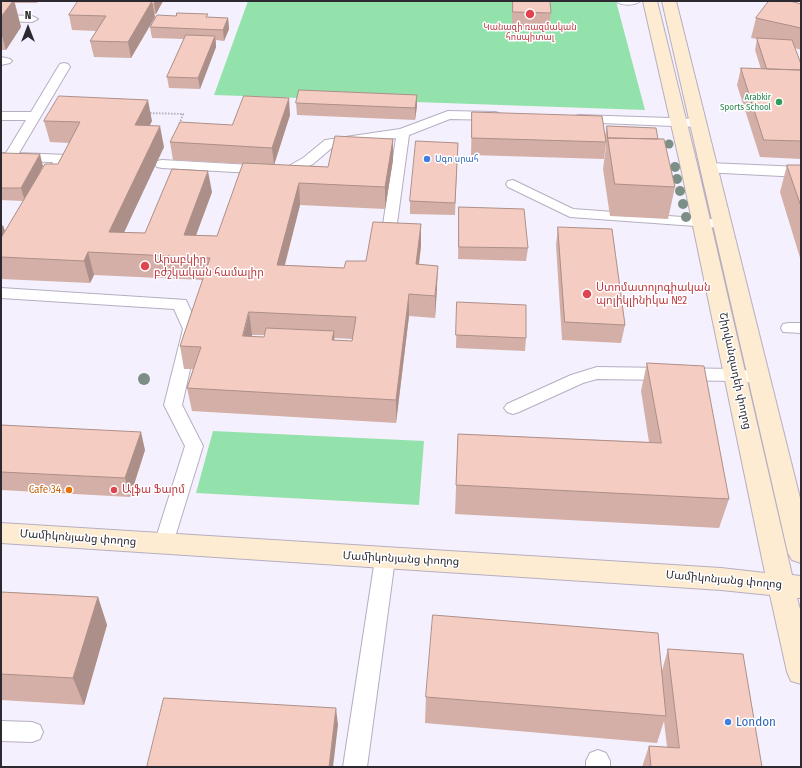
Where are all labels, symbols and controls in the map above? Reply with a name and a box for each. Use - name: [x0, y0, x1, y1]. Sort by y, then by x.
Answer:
- north arrow: [8, 8, 48, 48]
- marker: Կանազի ռազմական հոսպիտալ: [524, 8, 536, 20]
- text: N: [25, 9, 31, 22]
- place label: Կանազի ռազմական հոսպիտալ: [483, 22, 577, 43]
- place label: Arabkir Sports School: [720, 92, 771, 113]
- marker: Arabkir Sports School: [774, 97, 784, 107]
- marker: Սգո սրահ: [422, 154, 432, 164]
- place label: Սգո սրահ: [435, 154, 479, 164]
- place label: Արաբկիր բժշկական համալիր: [154, 253, 264, 279]
- marker: Արաբկիր բժշկական համալիր: [139, 260, 151, 272]
- place label: Ստոմատոլոգիական պոլիկլինիկա №2: [596, 281, 711, 307]
- marker: Ստոմատոլոգիական պոլիկլինիկա №2: [581, 288, 593, 300]
- street label: Շիրվանզադեի փողոց: [716, 311, 754, 431]
- place label: Cafe 34: [29, 483, 61, 497]
- place label: Ալֆա Ֆարմ: [122, 483, 185, 497]
- marker: Cafe 34: [64, 485, 74, 495]
- marker: Ալֆա Ֆարմ: [109, 485, 119, 495]
- street label: Մամիկոնյանց փողոց: [19, 527, 137, 549]
- street label: Մամիկոնյանց փողոց: [342, 549, 460, 569]
- street label: Մամիկոնյանց փողոց: [665, 568, 783, 592]
- place label: London: [736, 714, 776, 730]
- marker: London: [723, 717, 733, 727]

